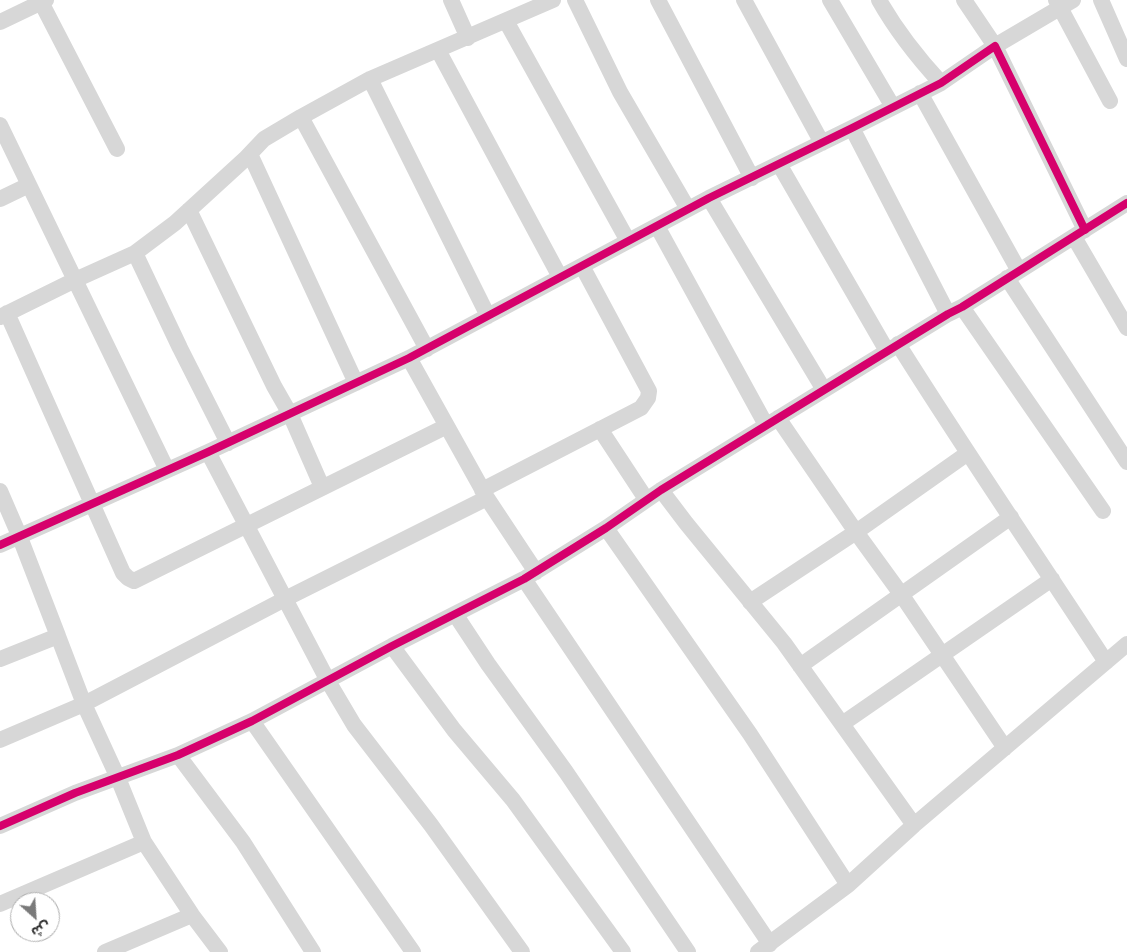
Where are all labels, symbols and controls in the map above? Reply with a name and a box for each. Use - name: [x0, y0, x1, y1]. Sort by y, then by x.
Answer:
- north arrow: [10, 892, 60, 942]
- text: ش: [29, 918, 53, 941]

